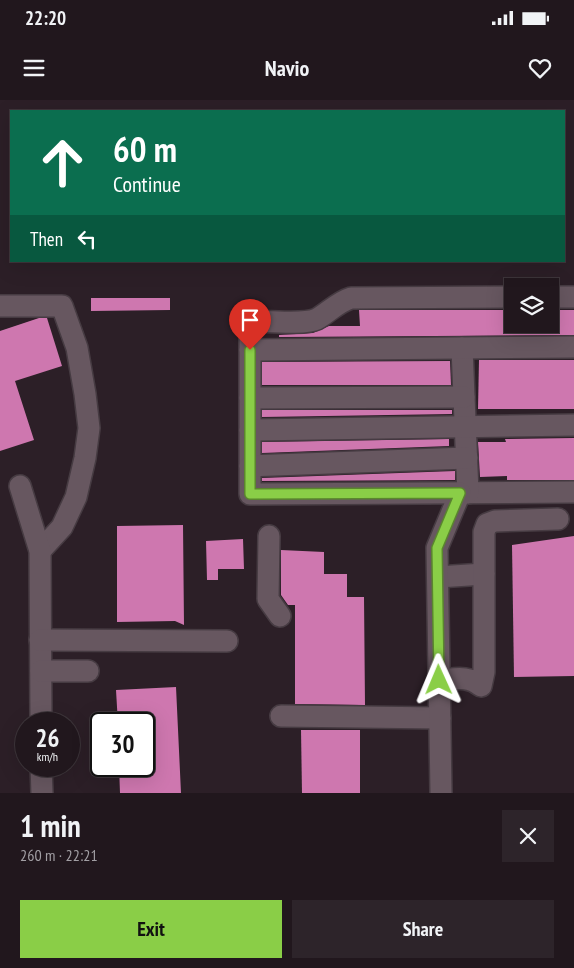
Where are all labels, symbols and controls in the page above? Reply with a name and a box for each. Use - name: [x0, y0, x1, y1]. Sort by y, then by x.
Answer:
- text: 22:20: [25, 6, 66, 30]
- icon: menu: [20, 54, 48, 82]
- text: Navio: [265, 54, 309, 82]
- icon: heart: [526, 54, 554, 82]
- text: 60 m: [113, 126, 177, 172]
- icon: ahead: [30, 130, 95, 195]
- text: Continue: [113, 170, 181, 198]
- icon: left: [73, 225, 101, 253]
- text: Then: [30, 227, 63, 251]
- map controls: [504, 278, 559, 333]
- button: layers: [504, 278, 559, 333]
- pin: [229, 299, 271, 350]
- icon: arrive: [236, 306, 264, 334]
- position arrow: [412, 653, 464, 705]
- speed limit sign: 30: [90, 712, 155, 777]
- text: 26: [36, 722, 59, 754]
- text: km/h: [37, 749, 58, 764]
- text: 1 min: [20, 806, 81, 845]
- button: close: [502, 810, 554, 862]
- text: 260 m · 22:21: [20, 845, 98, 865]
- button: Exit: [20, 900, 282, 958]
- button: Share: [292, 900, 554, 958]

